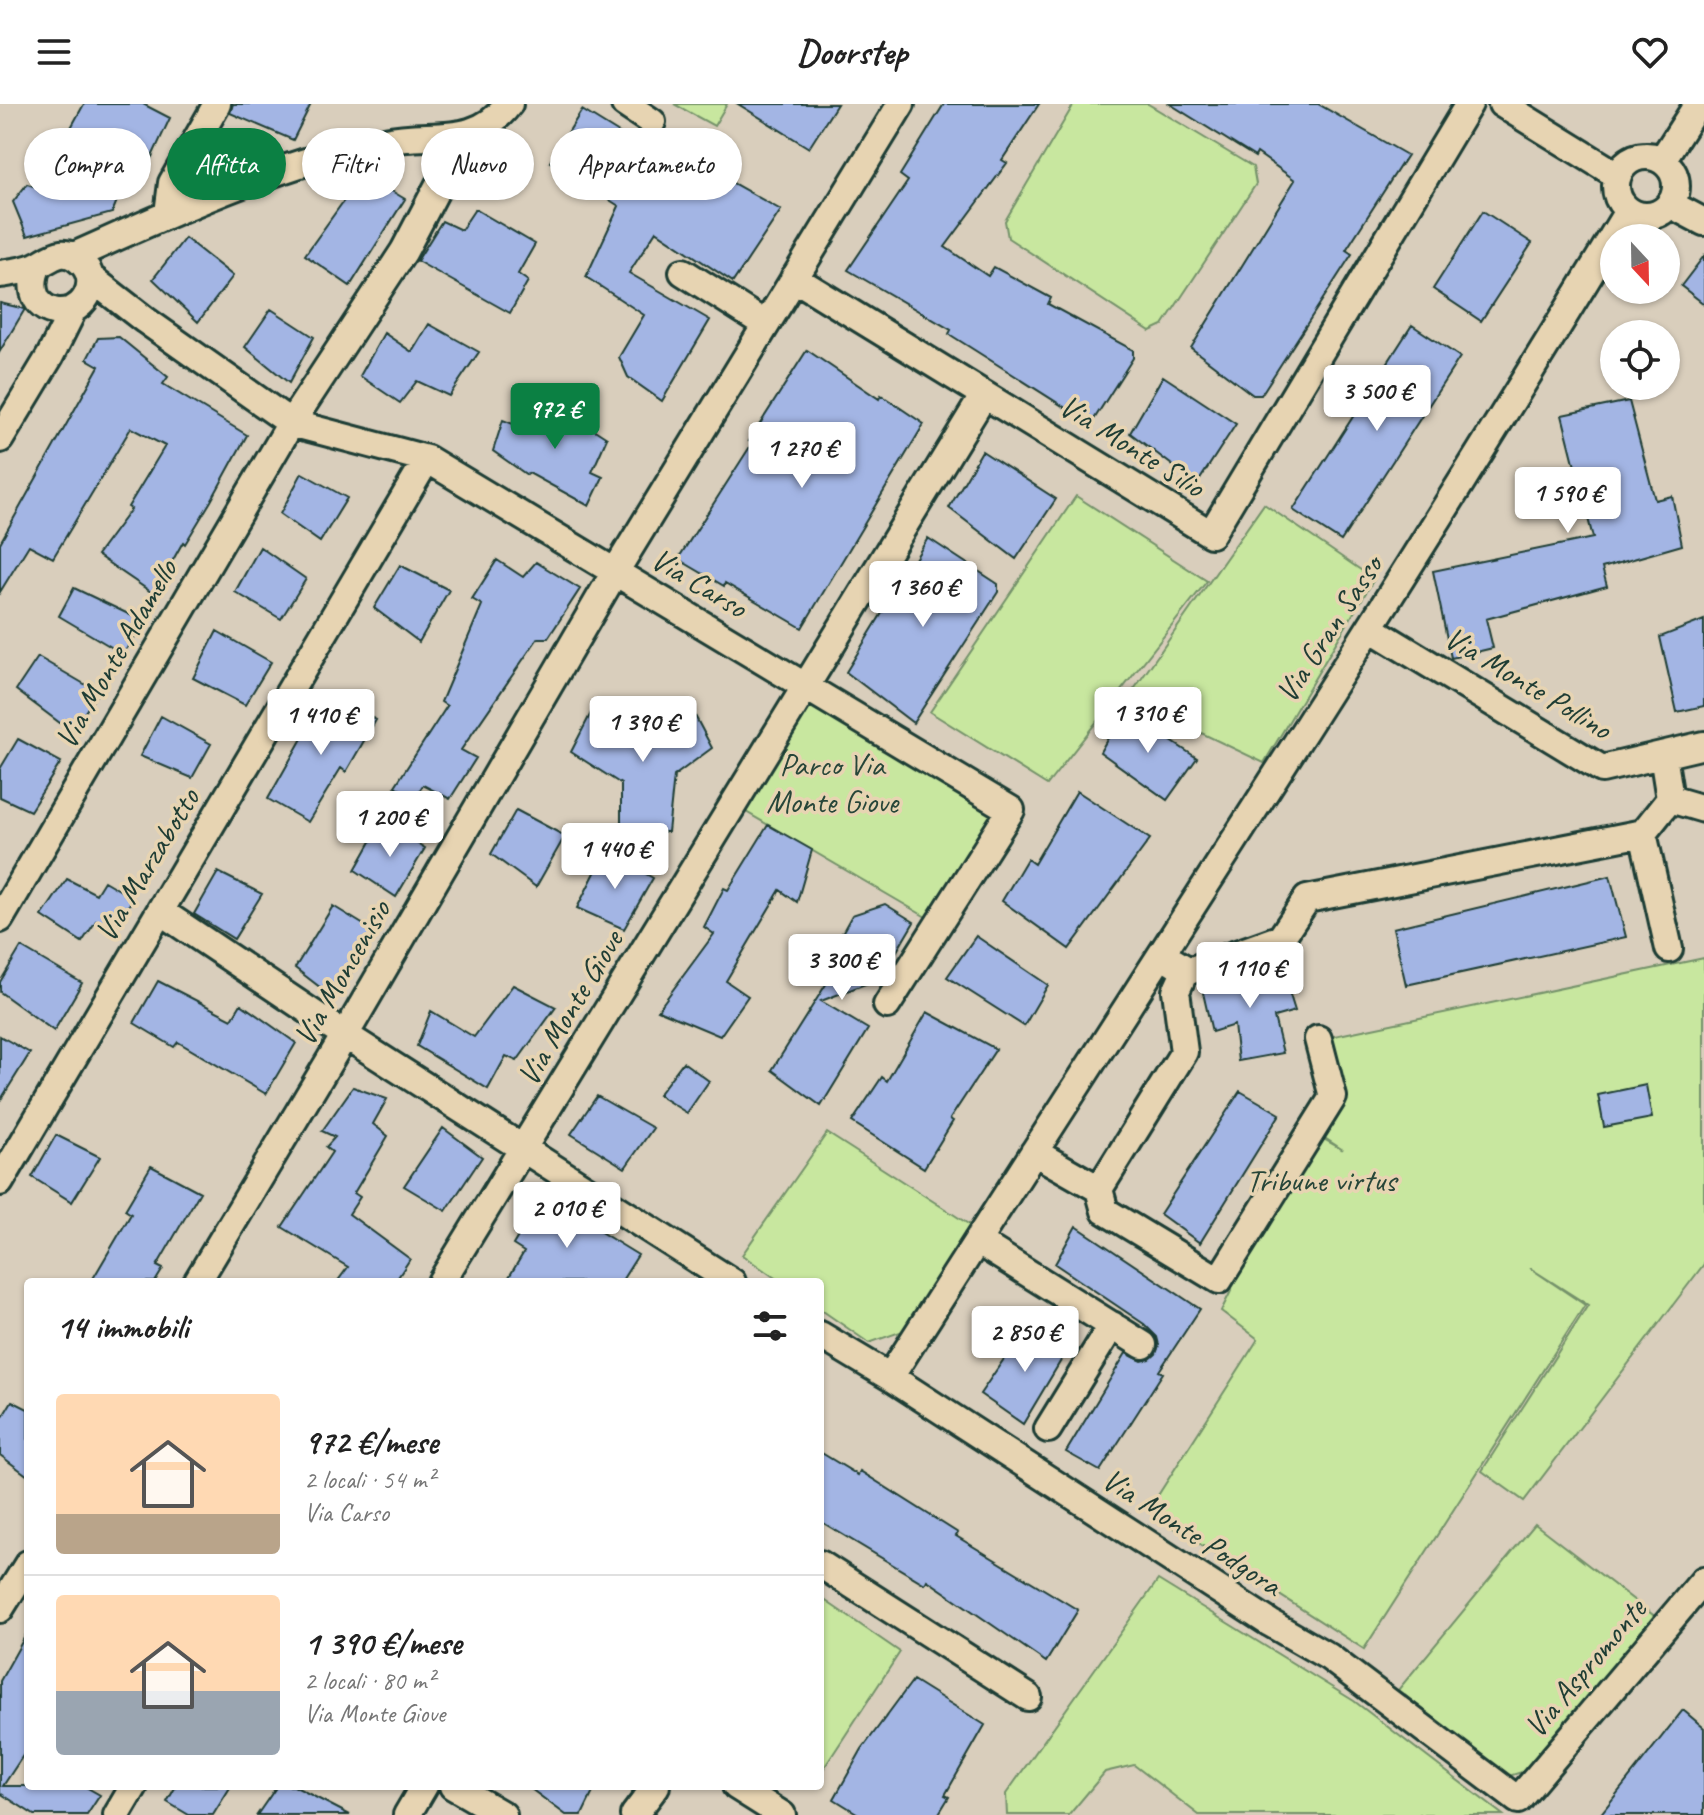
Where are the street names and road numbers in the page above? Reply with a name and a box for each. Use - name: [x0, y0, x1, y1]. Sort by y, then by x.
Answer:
- street label: Via Monte Silio: [1052, 385, 1214, 508]
- street label: Via Carso: [644, 539, 756, 628]
- street label: Via Gran Sasso: [1266, 545, 1394, 710]
- street label: Via Monte Adamello: [45, 551, 188, 756]
- street label: Via Monte Pollino: [1437, 617, 1620, 750]
- street label: Via Marzabotto: [85, 779, 210, 949]
- street label: Via Moncenisio: [284, 891, 401, 1053]
- street label: Via Monte Giove: [508, 921, 634, 1093]
- street label: Via Monte Podgora: [1094, 1459, 1291, 1606]
- street label: Via Aspromonte: [1515, 1588, 1657, 1746]

